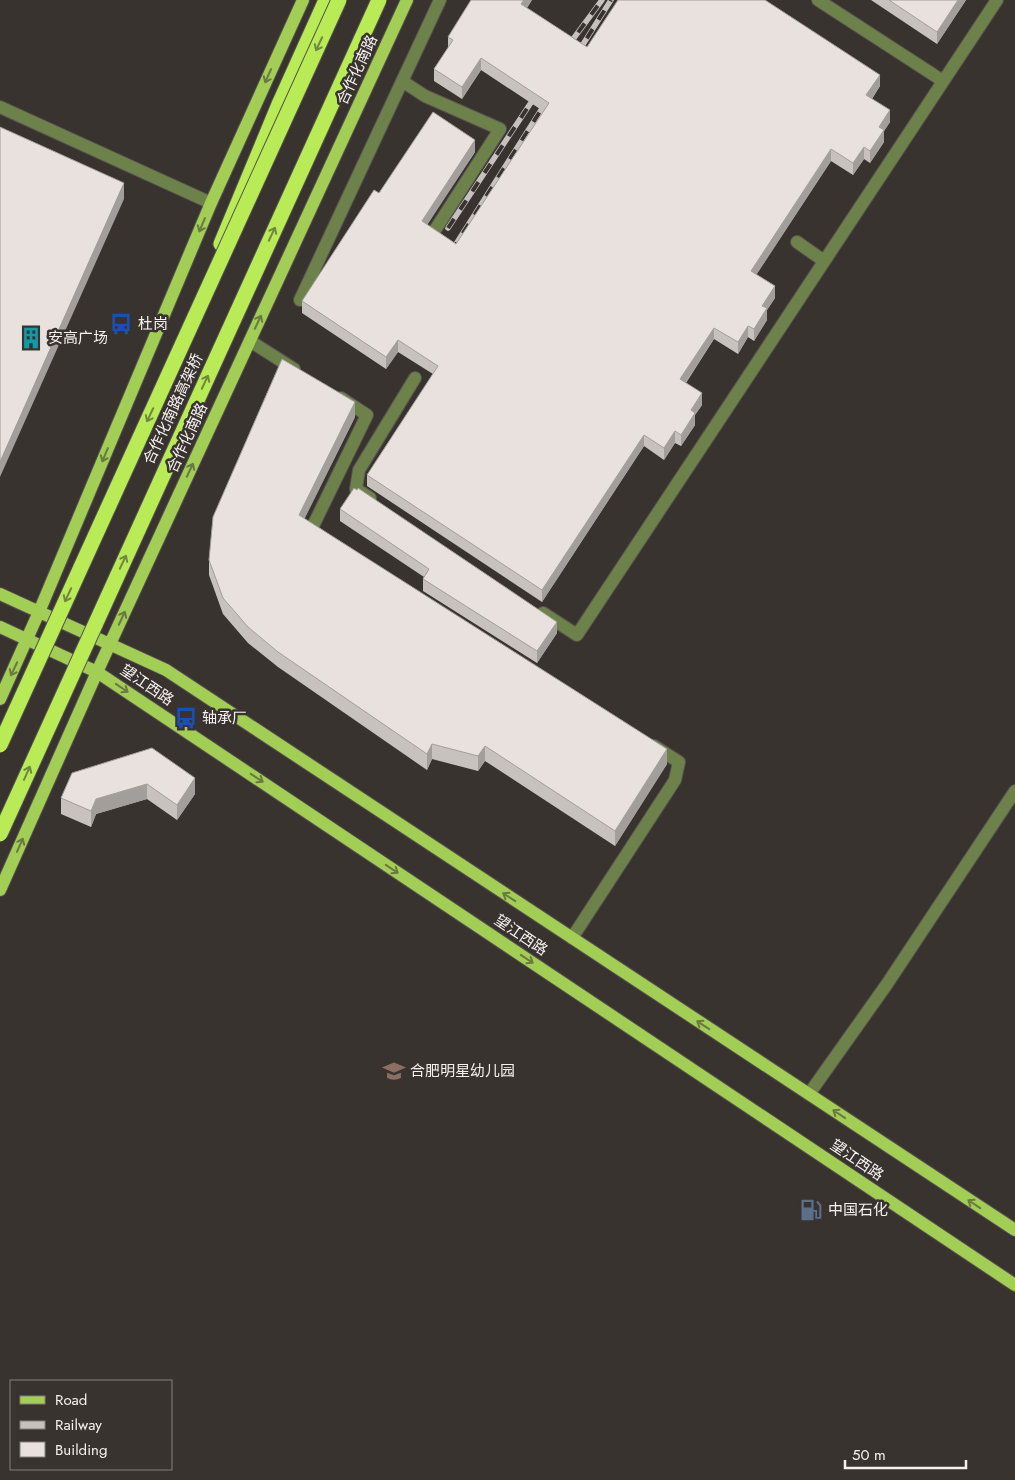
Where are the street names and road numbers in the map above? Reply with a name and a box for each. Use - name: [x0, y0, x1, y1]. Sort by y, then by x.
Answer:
- street label: 合作化南路: [331, 31, 383, 109]
- street label: 合作化南路高架桥: [139, 351, 207, 467]
- street label: 合作化南路: [163, 400, 211, 476]
- street label: 望江西路: [116, 659, 178, 711]
- street label: 望江西路: [490, 909, 552, 961]
- street label: 望江西路: [826, 1134, 888, 1186]

